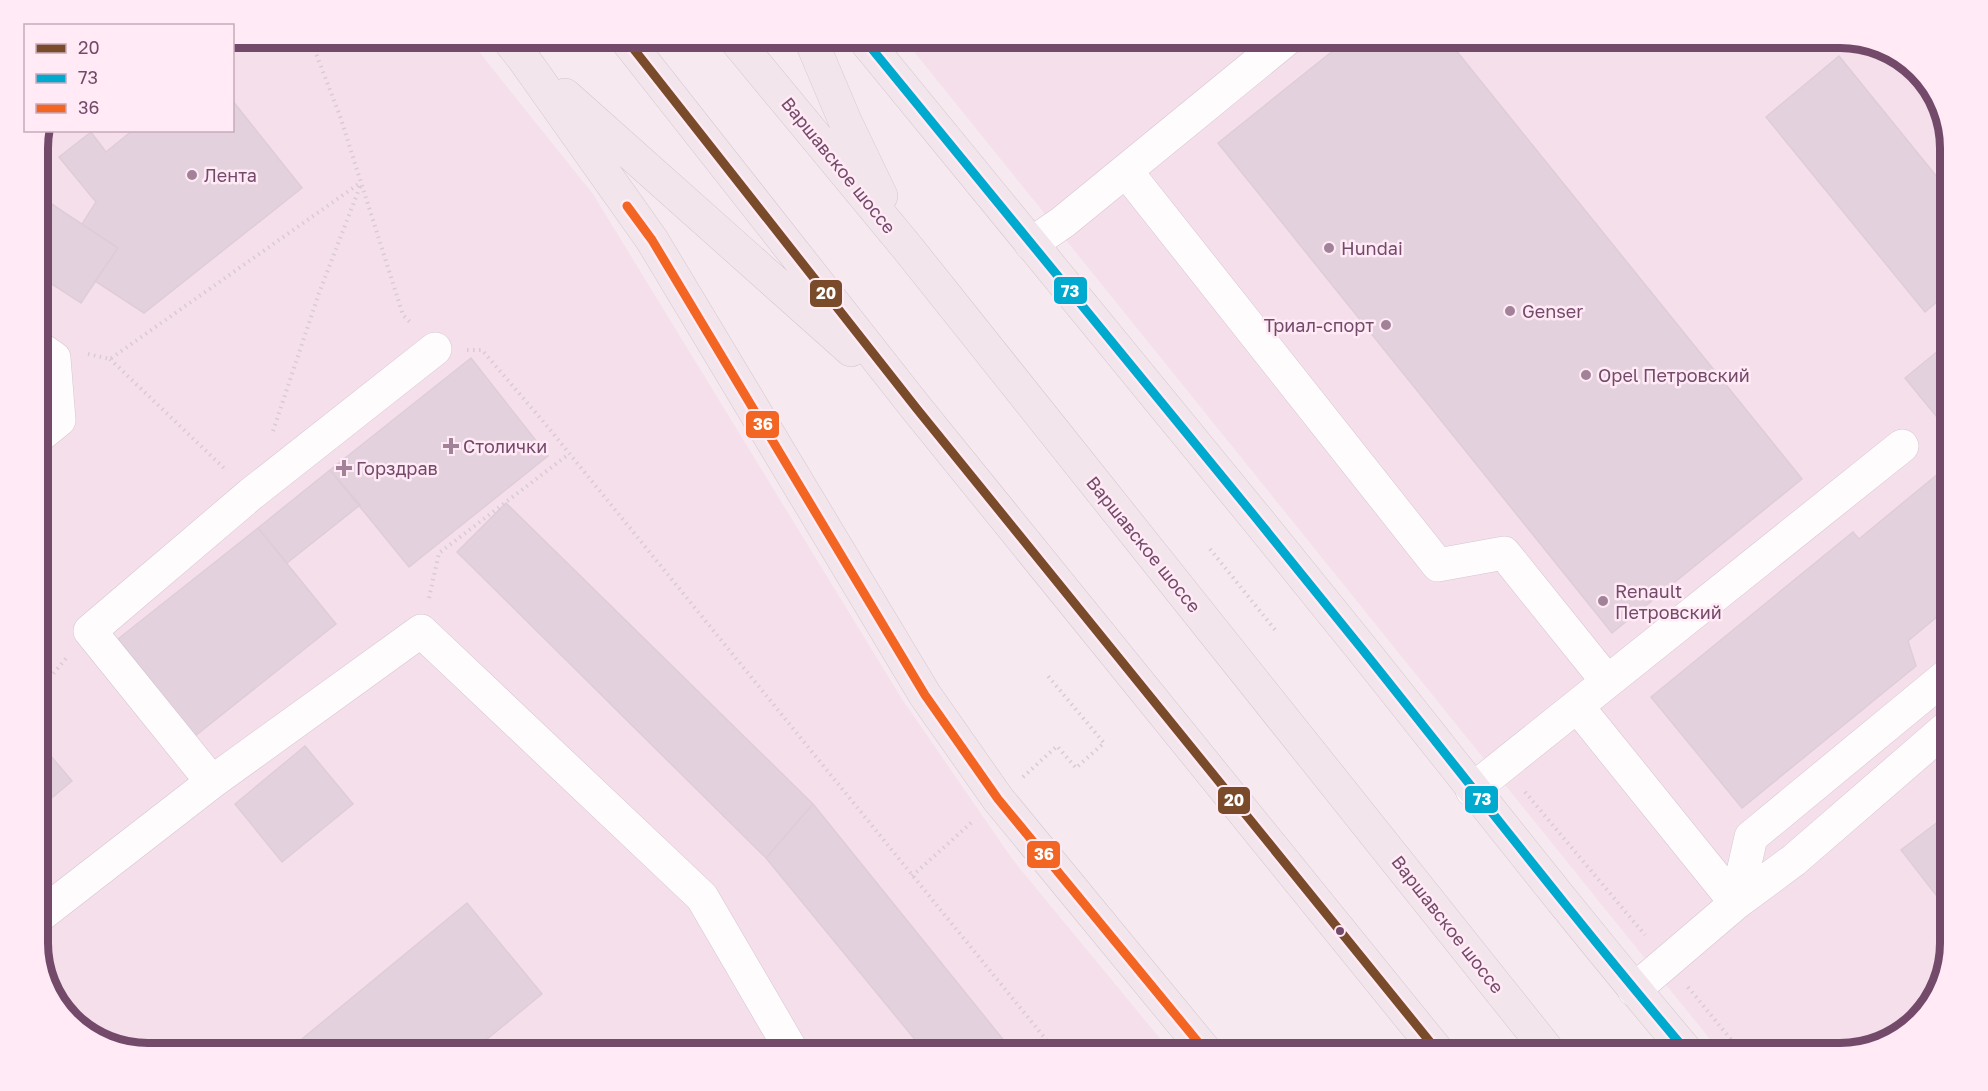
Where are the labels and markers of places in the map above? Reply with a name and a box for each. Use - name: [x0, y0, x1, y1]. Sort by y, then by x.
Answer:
- place label: Лента: [204, 164, 257, 186]
- marker: Лента: [185, 168, 199, 182]
- place label: Hundai: [1341, 237, 1403, 259]
- marker: Hundai: [1322, 241, 1336, 255]
- place label: Genser: [1522, 300, 1583, 322]
- marker: Genser: [1503, 304, 1517, 318]
- place label: Триал-спорт: [1264, 314, 1374, 336]
- marker: Триал-спорт: [1379, 318, 1393, 332]
- place label: Opel Петровский: [1598, 364, 1750, 386]
- marker: Opel Петровский: [1579, 368, 1593, 382]
- place label: Столички: [463, 435, 547, 457]
- marker: Столички: [444, 439, 458, 453]
- place label: Горздрав: [356, 457, 438, 479]
- marker: Горздрав: [337, 461, 351, 475]
- place label: Renault Петровский: [1615, 580, 1722, 623]
- marker: Renault Петровский: [1596, 594, 1610, 608]
- unlabelled marker: [1334, 925, 1346, 937]

